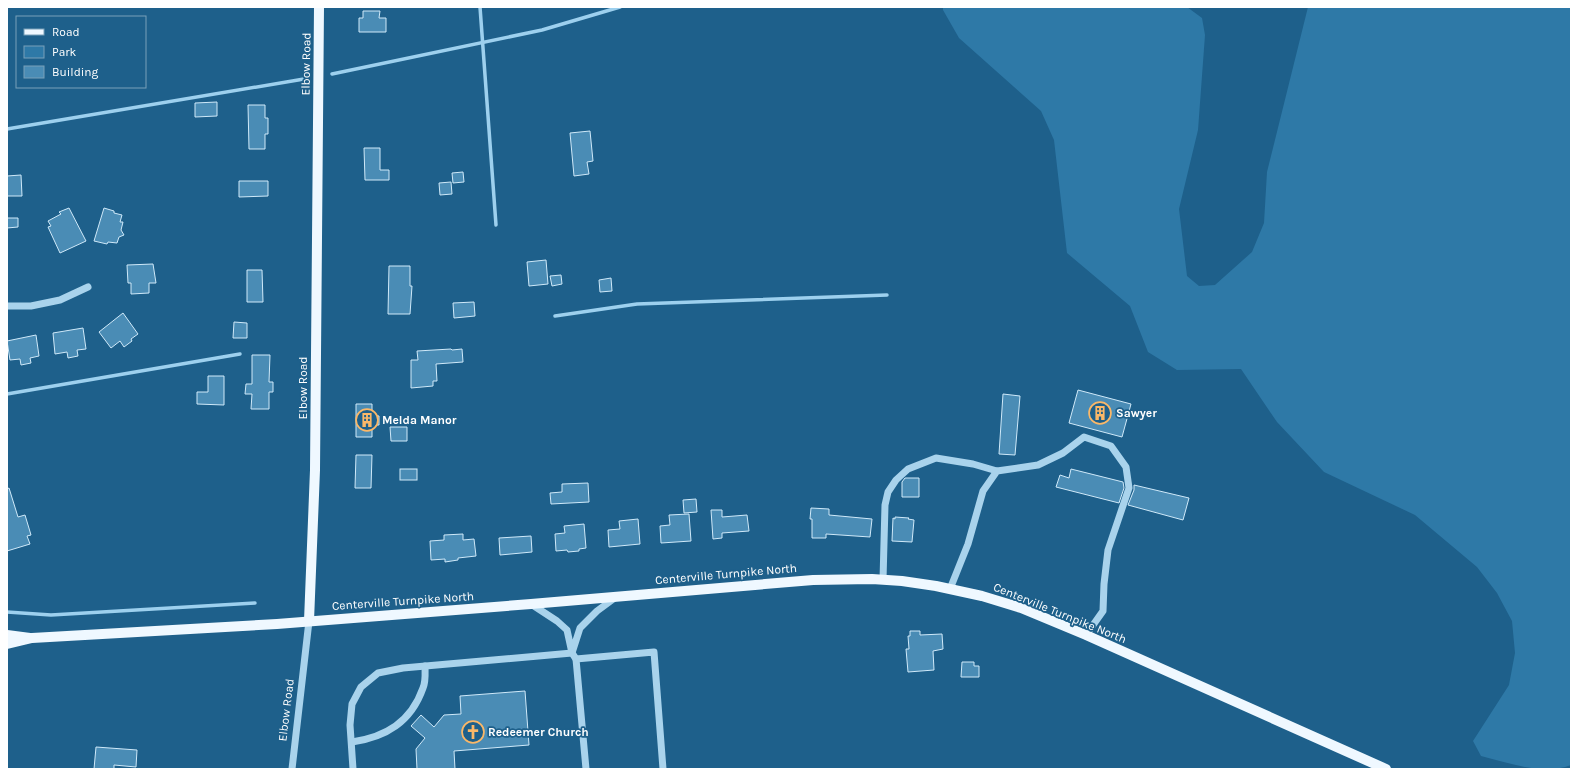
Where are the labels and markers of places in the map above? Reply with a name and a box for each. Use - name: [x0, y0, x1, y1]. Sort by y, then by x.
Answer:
- building icon: Sawyer: [1087, 400, 1113, 426]
- place label: Sawyer: [1116, 406, 1157, 420]
- building icon: Melda Manor: [354, 407, 380, 433]
- place label: Melda Manor: [382, 413, 457, 427]
- church icon: Redeemer Church: [460, 719, 486, 745]
- place label: Redeemer Church: [488, 725, 589, 739]

